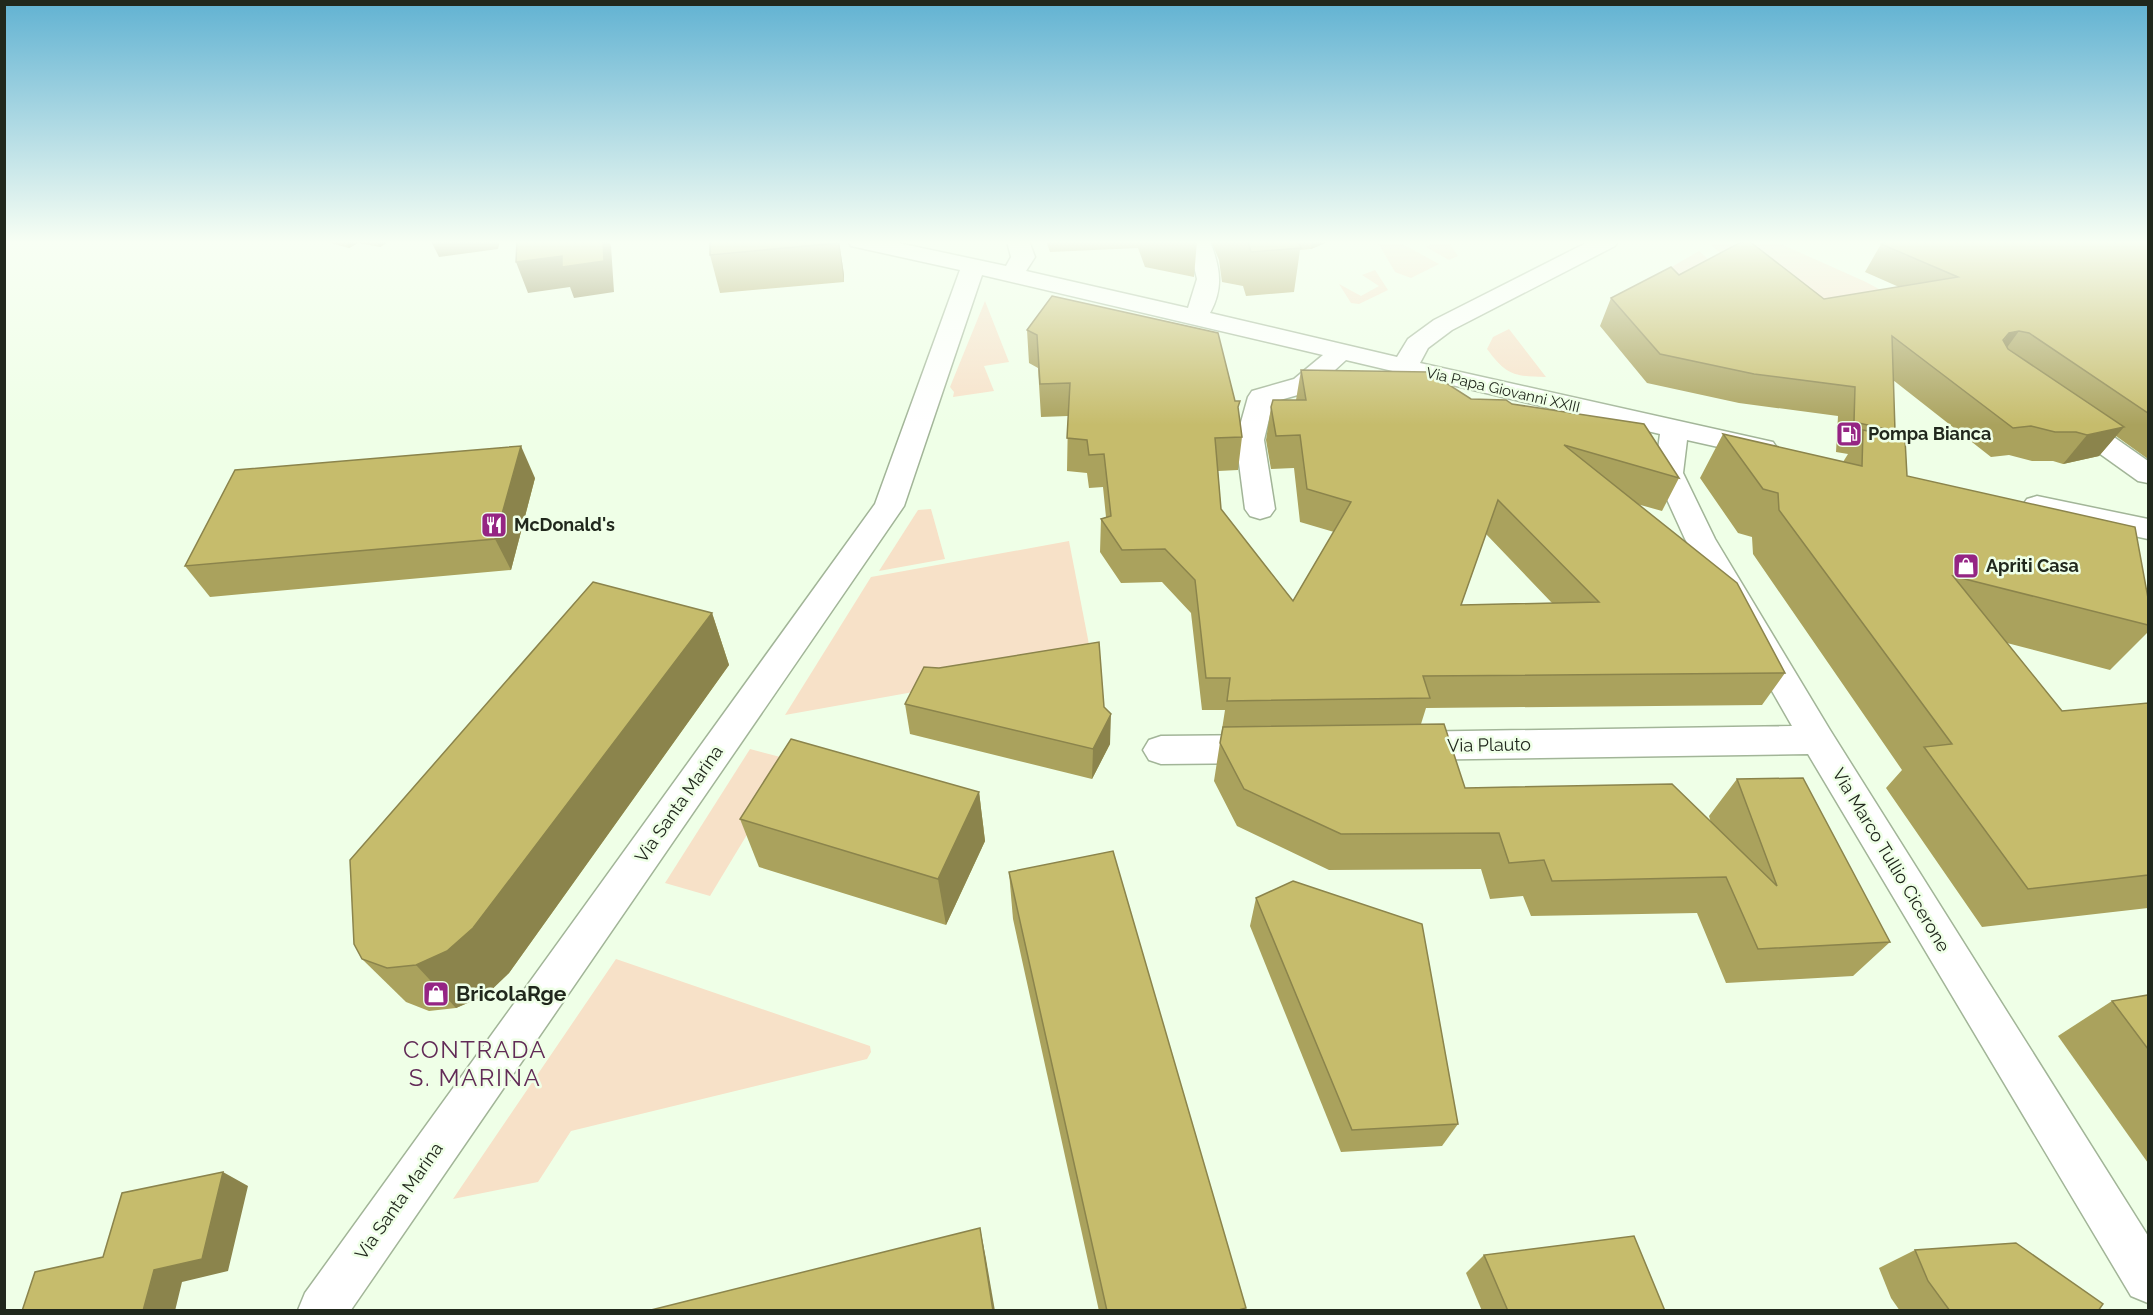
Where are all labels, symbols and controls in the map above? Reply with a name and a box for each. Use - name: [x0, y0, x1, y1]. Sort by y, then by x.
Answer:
- street label: Via Papa Giovanni XXIII: [1424, 364, 1582, 416]
- fuel station icon: Pompa Bianca: [1834, 419, 1864, 449]
- place label: Pompa Bianca: [1868, 423, 1991, 444]
- restaurant icon: McDonald's: [479, 510, 509, 540]
- place label: McDonald's: [514, 514, 615, 535]
- shop icon: Apriti Casa: [1951, 551, 1981, 581]
- place label: Apriti Casa: [1986, 555, 2079, 576]
- street label: Via Plauto: [1447, 733, 1531, 756]
- street label: Via Santa Marina: [630, 741, 727, 866]
- street label: Via Marco Tullio Cicerone: [1828, 764, 1955, 956]
- shop icon: BricolaRge: [421, 979, 451, 1009]
- place label: BricolaRge: [456, 981, 567, 1006]
- district label: CONTRADA S. MARINA: [403, 1035, 547, 1092]
- street label: Via Santa Marina: [350, 1138, 447, 1263]

